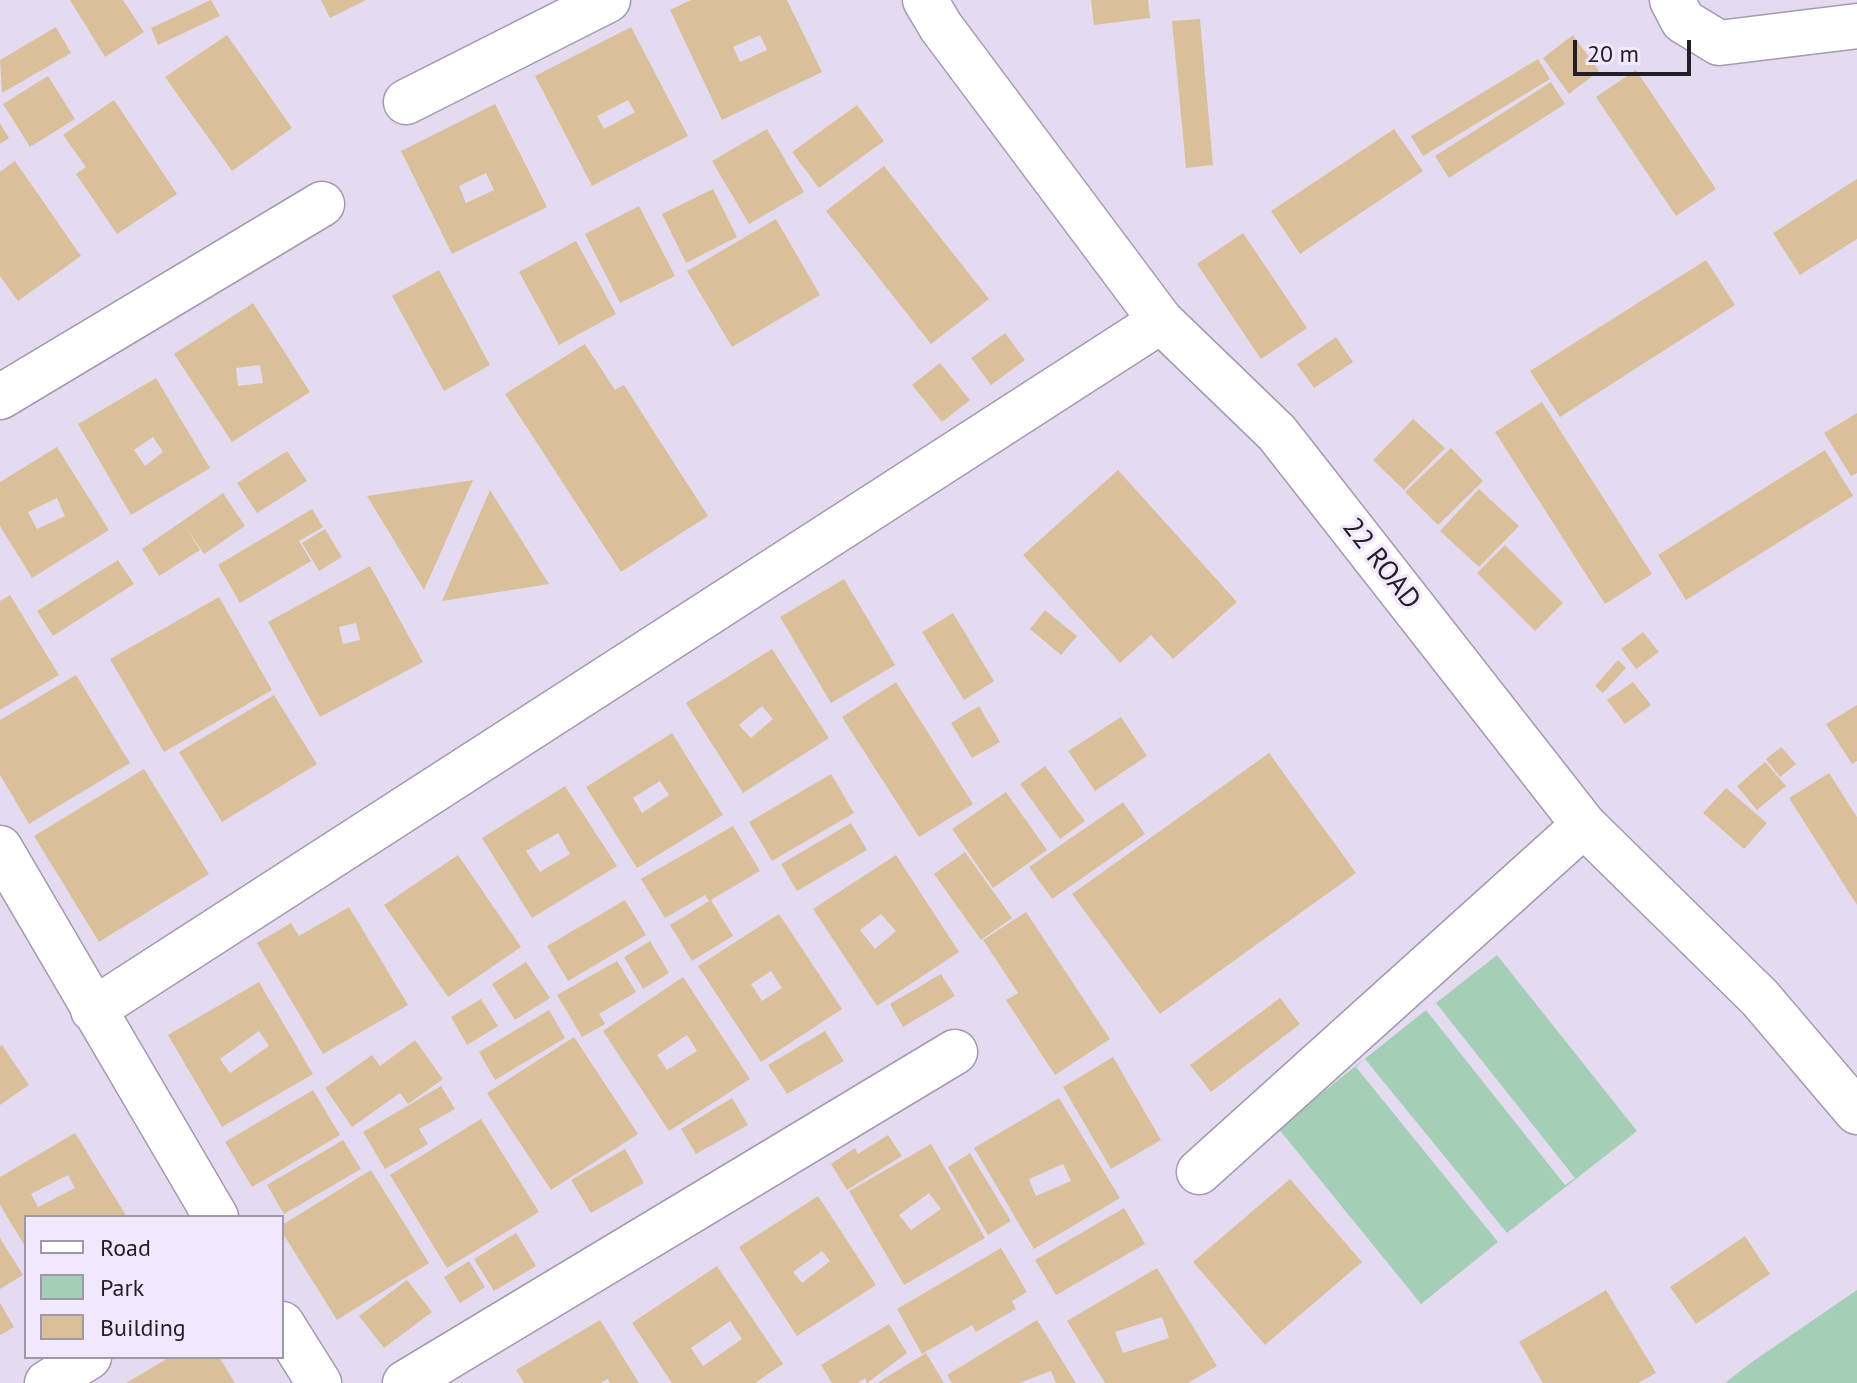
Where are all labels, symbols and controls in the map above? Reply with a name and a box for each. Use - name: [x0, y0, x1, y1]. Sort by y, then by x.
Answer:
- scale bar: [1577, 24, 1695, 74]
- text: 20 m: [1587, 38, 1639, 69]
- street label: 22 ROAD: [1335, 512, 1427, 616]
- legend: [24, 1215, 284, 1359]
- text: Road: [100, 1232, 151, 1263]
- text: Park: [100, 1272, 144, 1303]
- text: Building: [100, 1312, 186, 1343]

